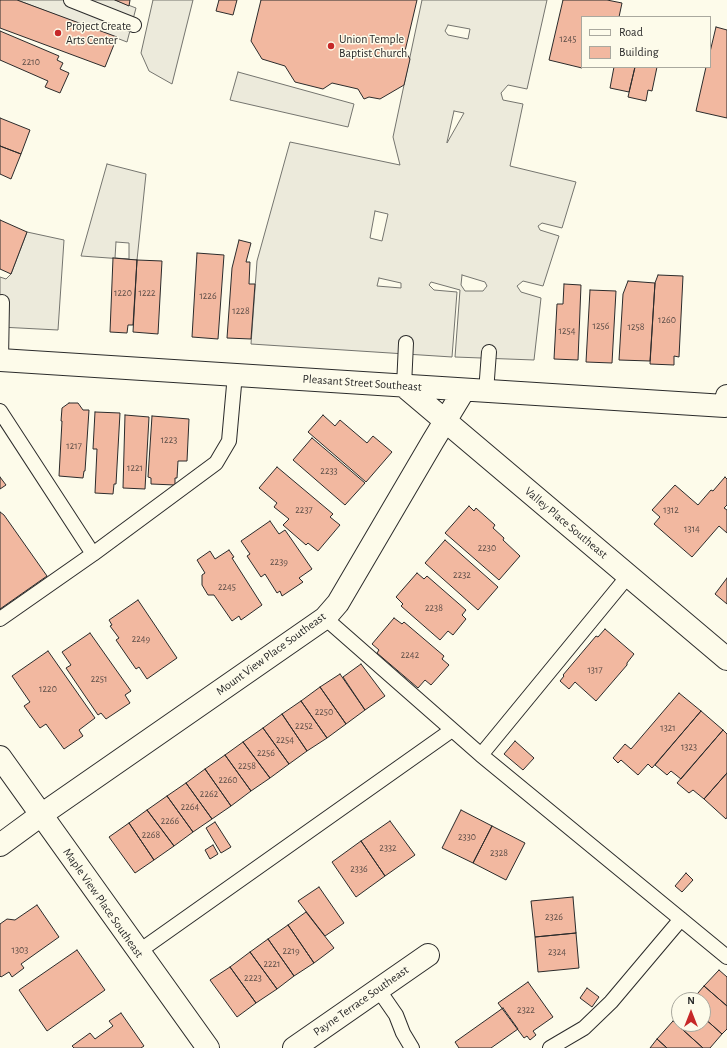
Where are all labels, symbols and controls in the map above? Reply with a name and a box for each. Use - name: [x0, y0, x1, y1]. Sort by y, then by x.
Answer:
- legend: [581, 16, 711, 68]
- place label: Project Create Arts Center: [66, 19, 131, 47]
- text: Road: [619, 26, 643, 38]
- marker: Project Create Arts Center: [53, 28, 63, 38]
- place label: Union Temple Baptist Church: [339, 32, 407, 60]
- house number: 1245: [560, 33, 576, 45]
- marker: Union Temple Baptist Church: [326, 41, 336, 51]
- text: Building: [619, 46, 659, 58]
- house number: 2210: [22, 56, 40, 68]
- house number: 1220: [114, 287, 132, 299]
- house number: 1222: [138, 287, 156, 299]
- house number: 1226: [199, 290, 217, 302]
- house number: 1228: [232, 305, 250, 317]
- house number: 1260: [658, 314, 676, 326]
- house number: 1256: [593, 320, 609, 332]
- house number: 1258: [628, 321, 644, 333]
- house number: 1254: [559, 325, 575, 337]
- street label: Pleasant Street Southeast: [302, 372, 422, 394]
- house number: 1223: [161, 434, 177, 446]
- house number: 1217: [66, 440, 82, 452]
- house number: 1221: [127, 462, 143, 474]
- house number: 2233: [320, 465, 338, 477]
- street label: Valley Place Southeast: [522, 484, 610, 562]
- house number: 2237: [295, 504, 313, 516]
- house number: 1312: [663, 504, 679, 516]
- house number: 1314: [684, 523, 700, 535]
- house number: 2230: [478, 542, 496, 554]
- house number: 2239: [270, 556, 288, 568]
- house number: 2232: [453, 569, 471, 581]
- house number: 2245: [218, 581, 236, 593]
- house number: 2238: [425, 602, 443, 614]
- street label: Mount View Place Southeast: [213, 609, 329, 699]
- house number: 2249: [132, 633, 150, 645]
- house number: 2242: [401, 649, 419, 661]
- house number: 1317: [587, 664, 603, 676]
- house number: 2251: [91, 673, 107, 685]
- house number: 1220: [39, 683, 57, 695]
- house number: 2250: [315, 706, 333, 718]
- house number: 2252: [295, 720, 313, 732]
- house number: 1321: [660, 722, 676, 734]
- house number: 2254: [276, 734, 294, 746]
- house number: 1323: [681, 741, 697, 753]
- house number: 2256: [257, 747, 275, 759]
- house number: 2258: [238, 760, 256, 772]
- house number: 2260: [218, 774, 238, 786]
- house number: 2262: [200, 788, 218, 800]
- house number: 2264: [181, 801, 199, 813]
- house number: 2266: [161, 815, 179, 827]
- house number: 2268: [142, 829, 160, 841]
- house number: 2330: [458, 831, 476, 843]
- house number: 2332: [379, 842, 397, 854]
- street label: Maple View Place Southeast: [60, 845, 146, 961]
- house number: 2328: [490, 847, 508, 859]
- house number: 2336: [350, 863, 368, 875]
- house number: 2326: [545, 911, 563, 923]
- house number: 1303: [12, 944, 28, 956]
- house number: 2219: [282, 945, 300, 957]
- house number: 2324: [548, 946, 566, 958]
- house number: 2221: [263, 958, 281, 970]
- street label: Payne Terrace Southeast: [311, 963, 411, 1039]
- house number: 2223: [244, 972, 262, 984]
- north arrow: [671, 992, 711, 1032]
- text: N: [687, 995, 695, 1006]
- house number: 2322: [517, 1004, 535, 1016]

